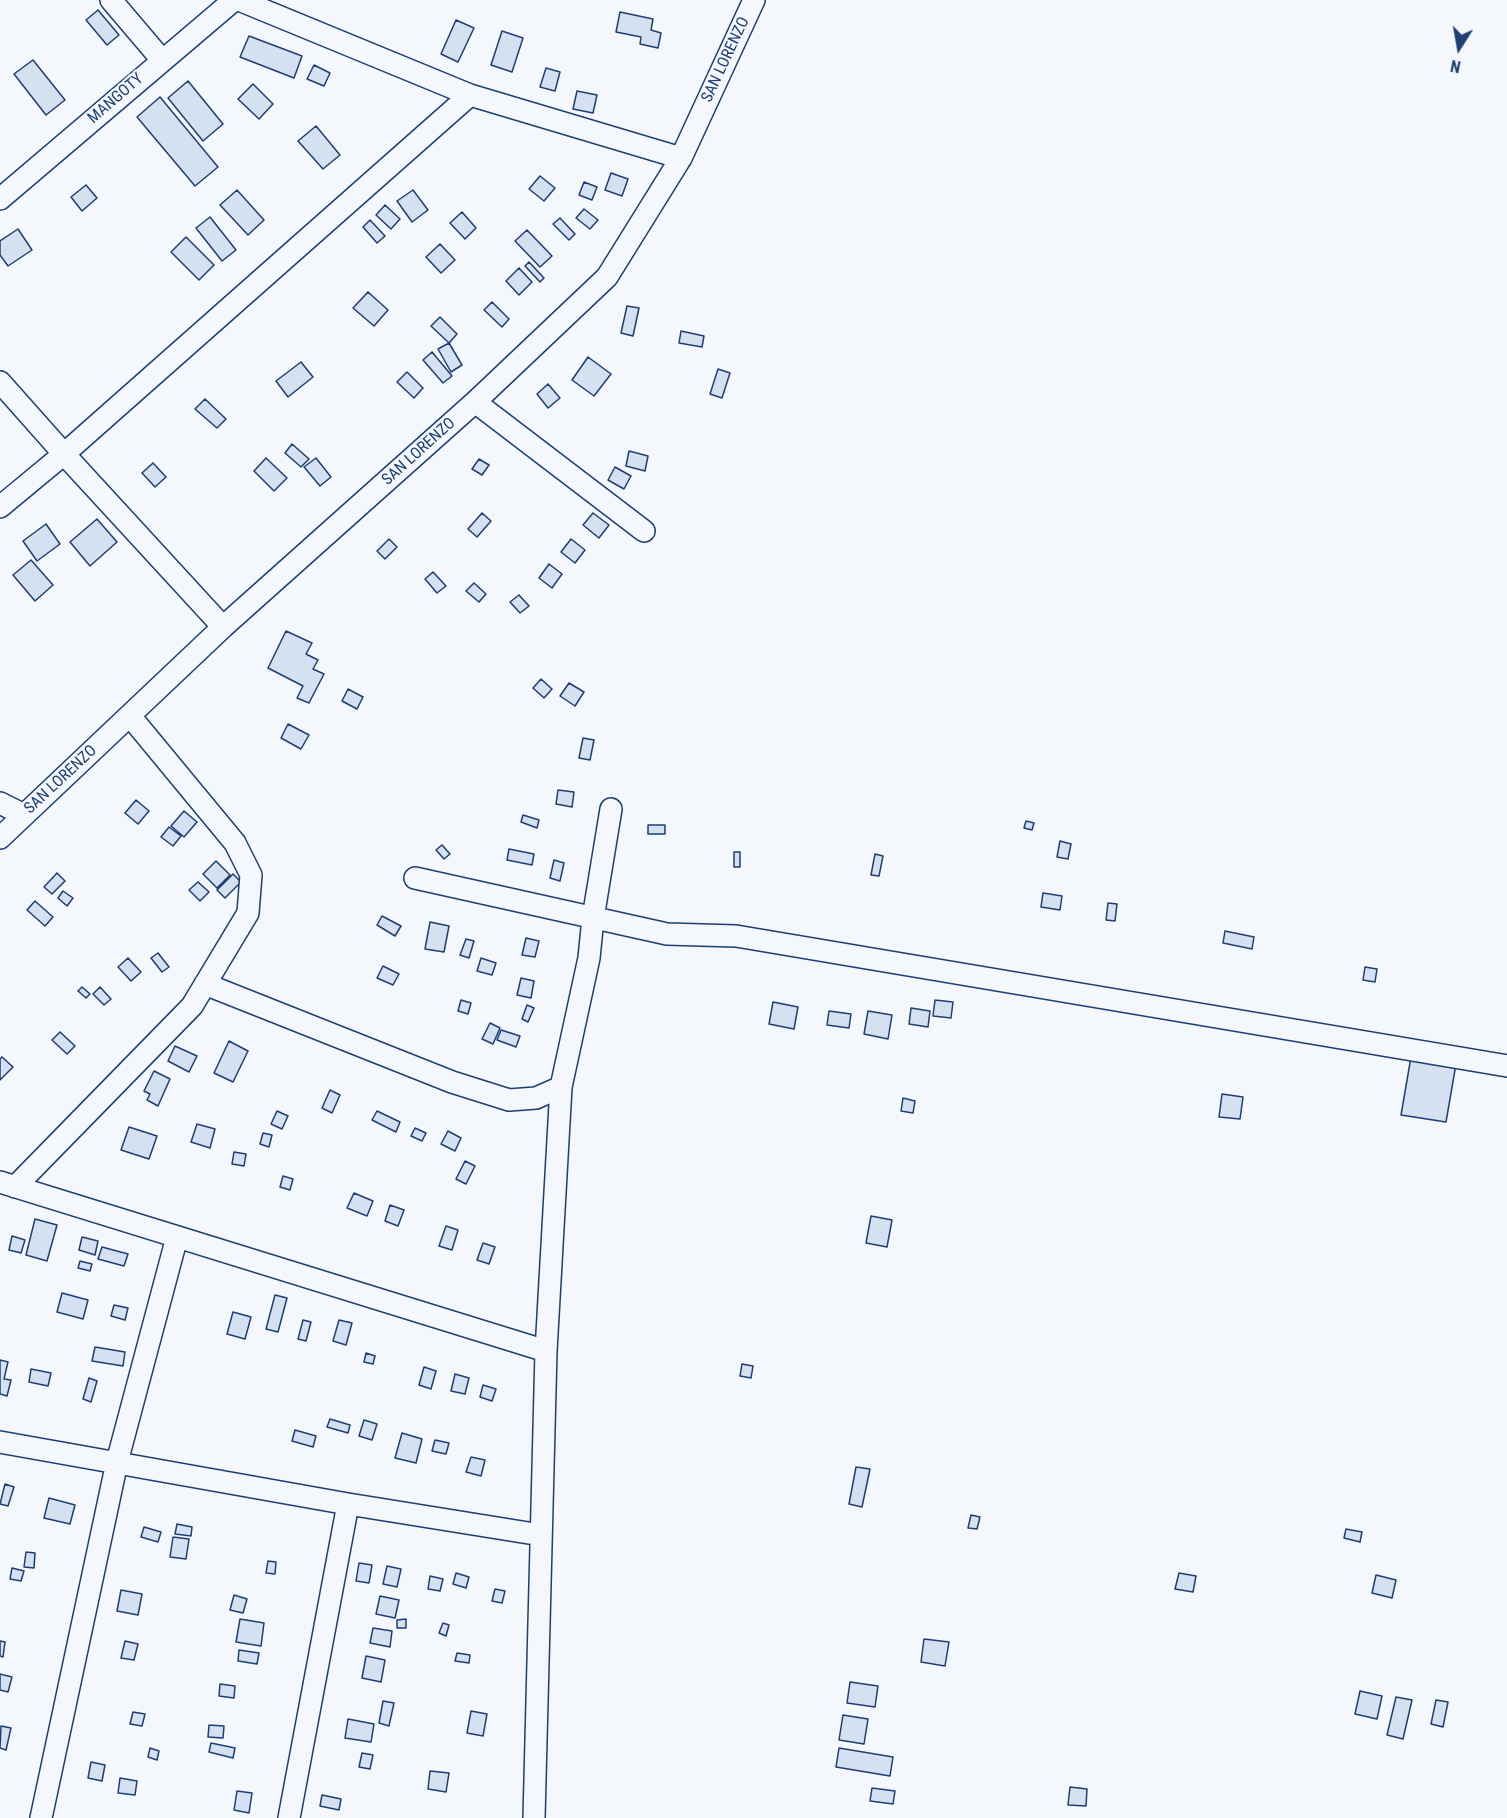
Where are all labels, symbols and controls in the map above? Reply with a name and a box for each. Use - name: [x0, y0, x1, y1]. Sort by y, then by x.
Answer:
- street label: SAN LORENZO: [698, 14, 754, 106]
- north arrow: [1429, 18, 1489, 78]
- text: N: [1449, 56, 1462, 76]
- street label: MANGOTY: [84, 70, 148, 128]
- street label: SAN LORENZO: [378, 414, 460, 490]
- street label: SAN LORENZO: [21, 742, 101, 818]

